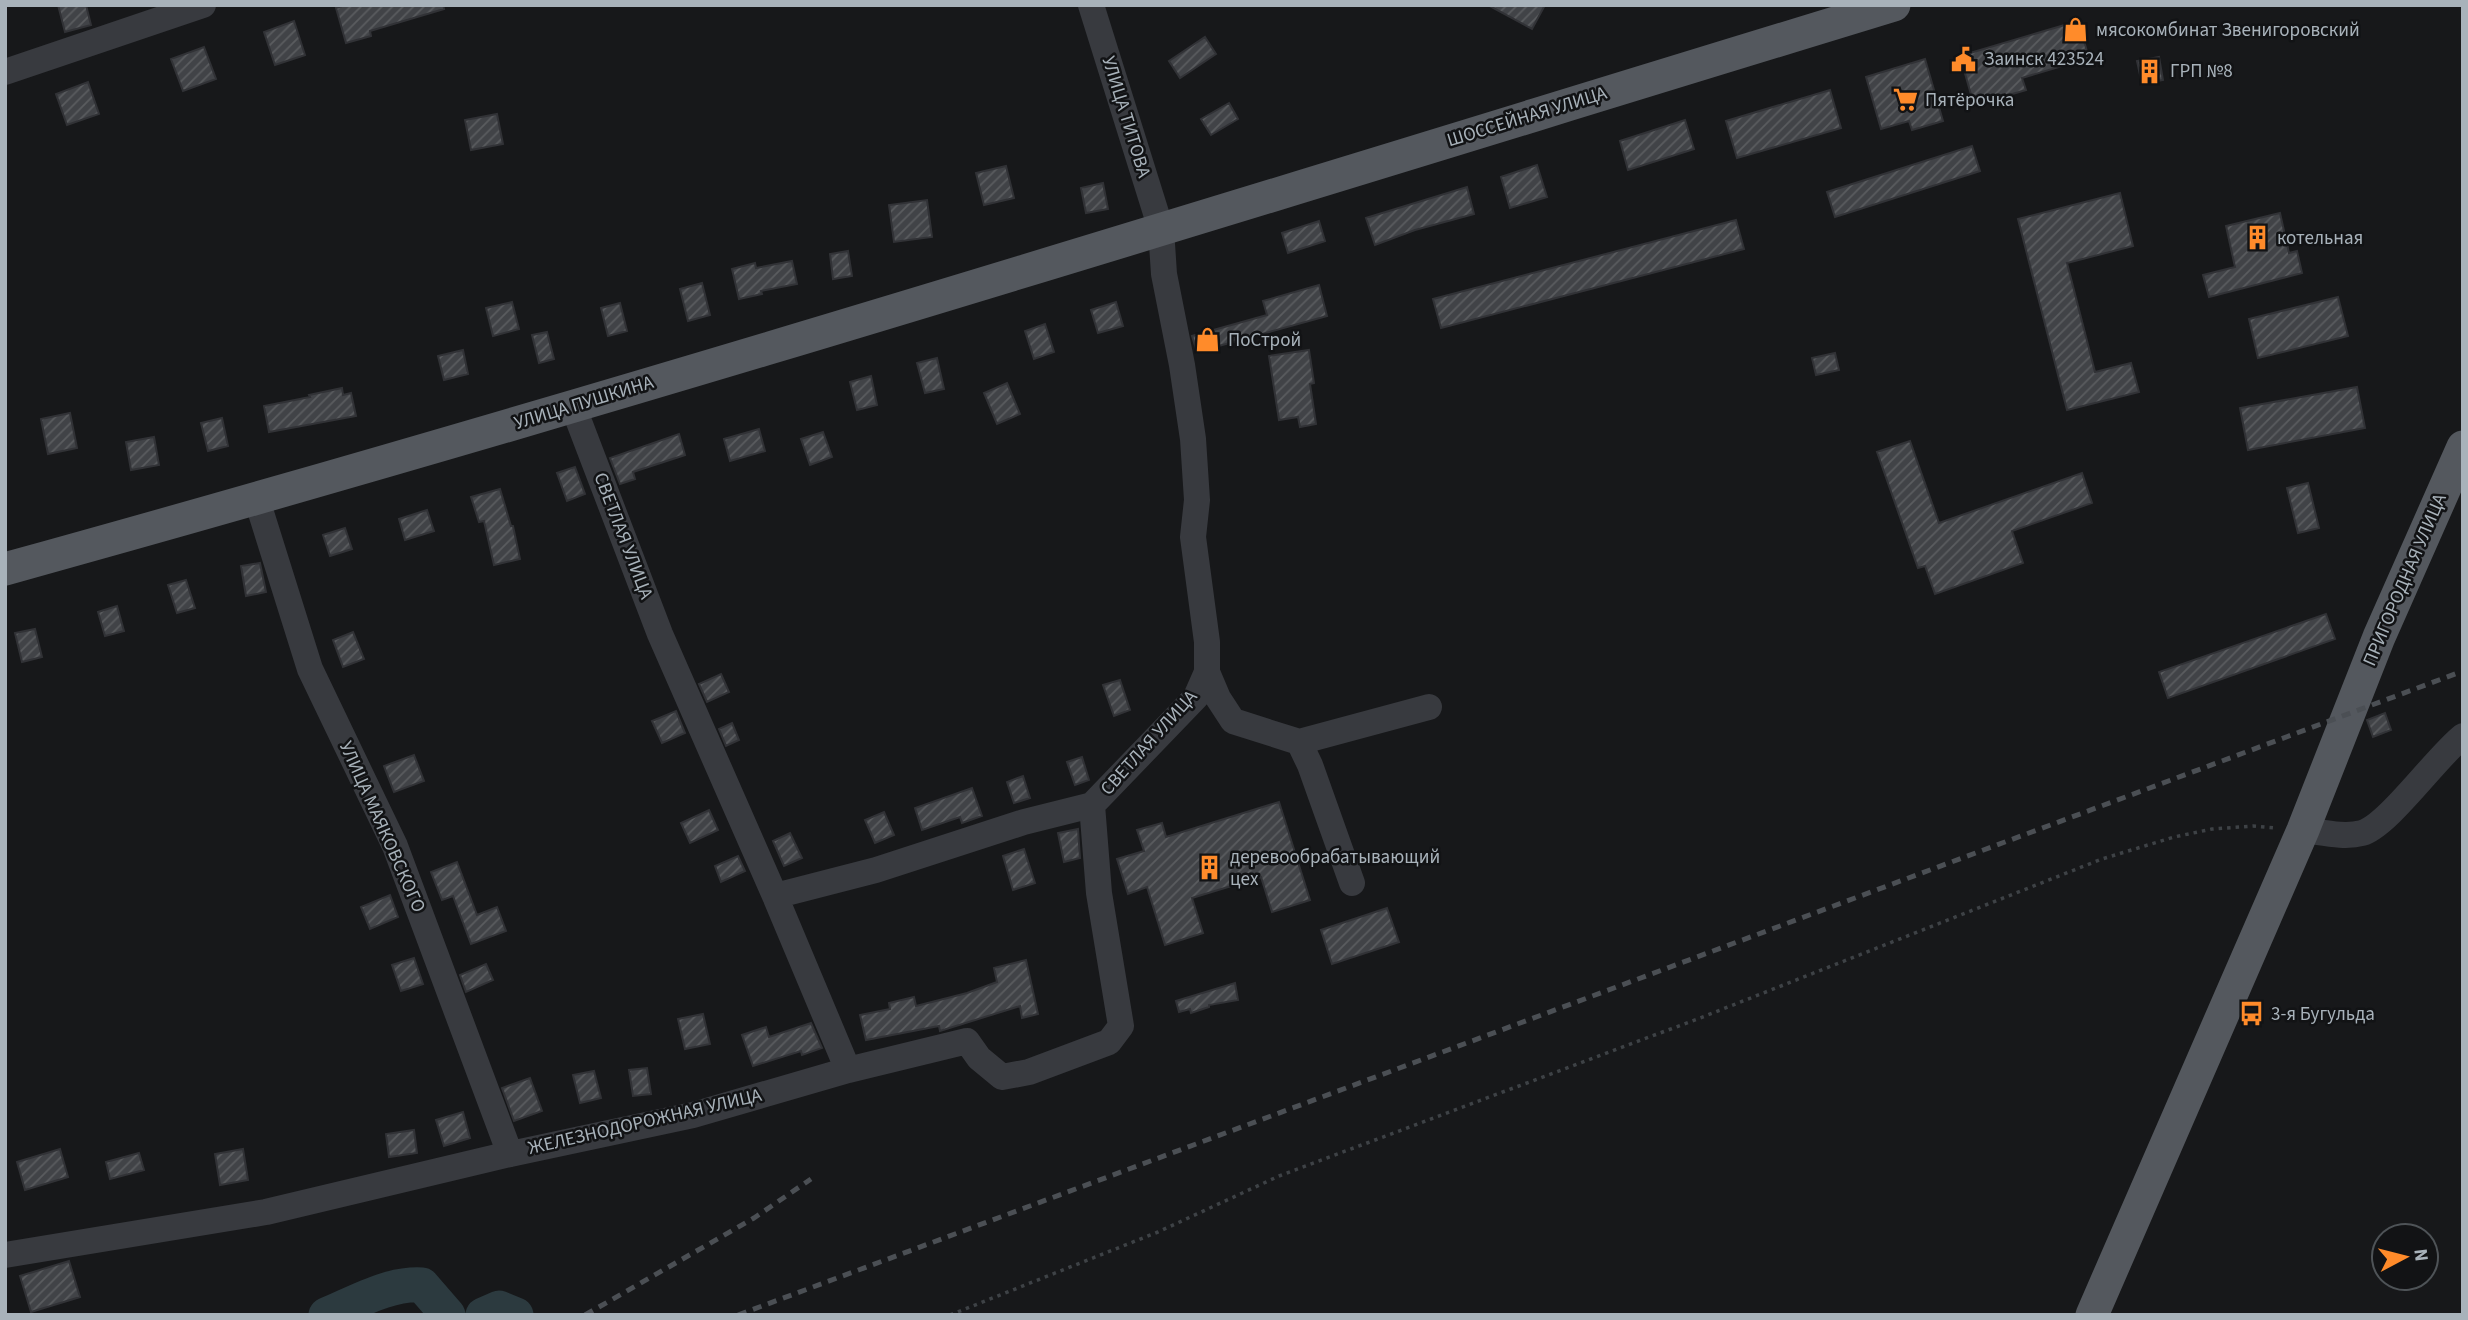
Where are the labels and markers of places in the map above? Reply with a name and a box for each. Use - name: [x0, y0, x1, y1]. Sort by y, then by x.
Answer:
- shop icon: мясокомбинат Звенигоровский: [2062, 16, 2090, 44]
- place label: мясокомбинат Звенигоровский: [2096, 17, 2360, 44]
- public building icon: Заинск 423524: [1950, 45, 1978, 73]
- place label: Заинск 423524: [1984, 46, 2104, 73]
- building icon: ГРП №8: [2136, 57, 2164, 85]
- place label: ГРП №8: [2170, 58, 2233, 85]
- supermarket icon: Пятёрочка: [1891, 86, 1919, 114]
- place label: Пятёрочка: [1925, 87, 2014, 114]
- building icon: котельная: [2243, 224, 2271, 252]
- place label: котельная: [2277, 225, 2363, 252]
- shop icon: ПоСтрой: [1194, 326, 1222, 354]
- place label: ПоСтрой: [1228, 327, 1301, 354]
- place label: деревообрабатывающий цех: [1230, 844, 1440, 893]
- building icon: деревообрабатывающий цех: [1196, 854, 1224, 882]
- bus stop icon: 3-я Бугульда: [2237, 1000, 2265, 1028]
- place label: 3-я Бугульда: [2271, 1001, 2375, 1028]

